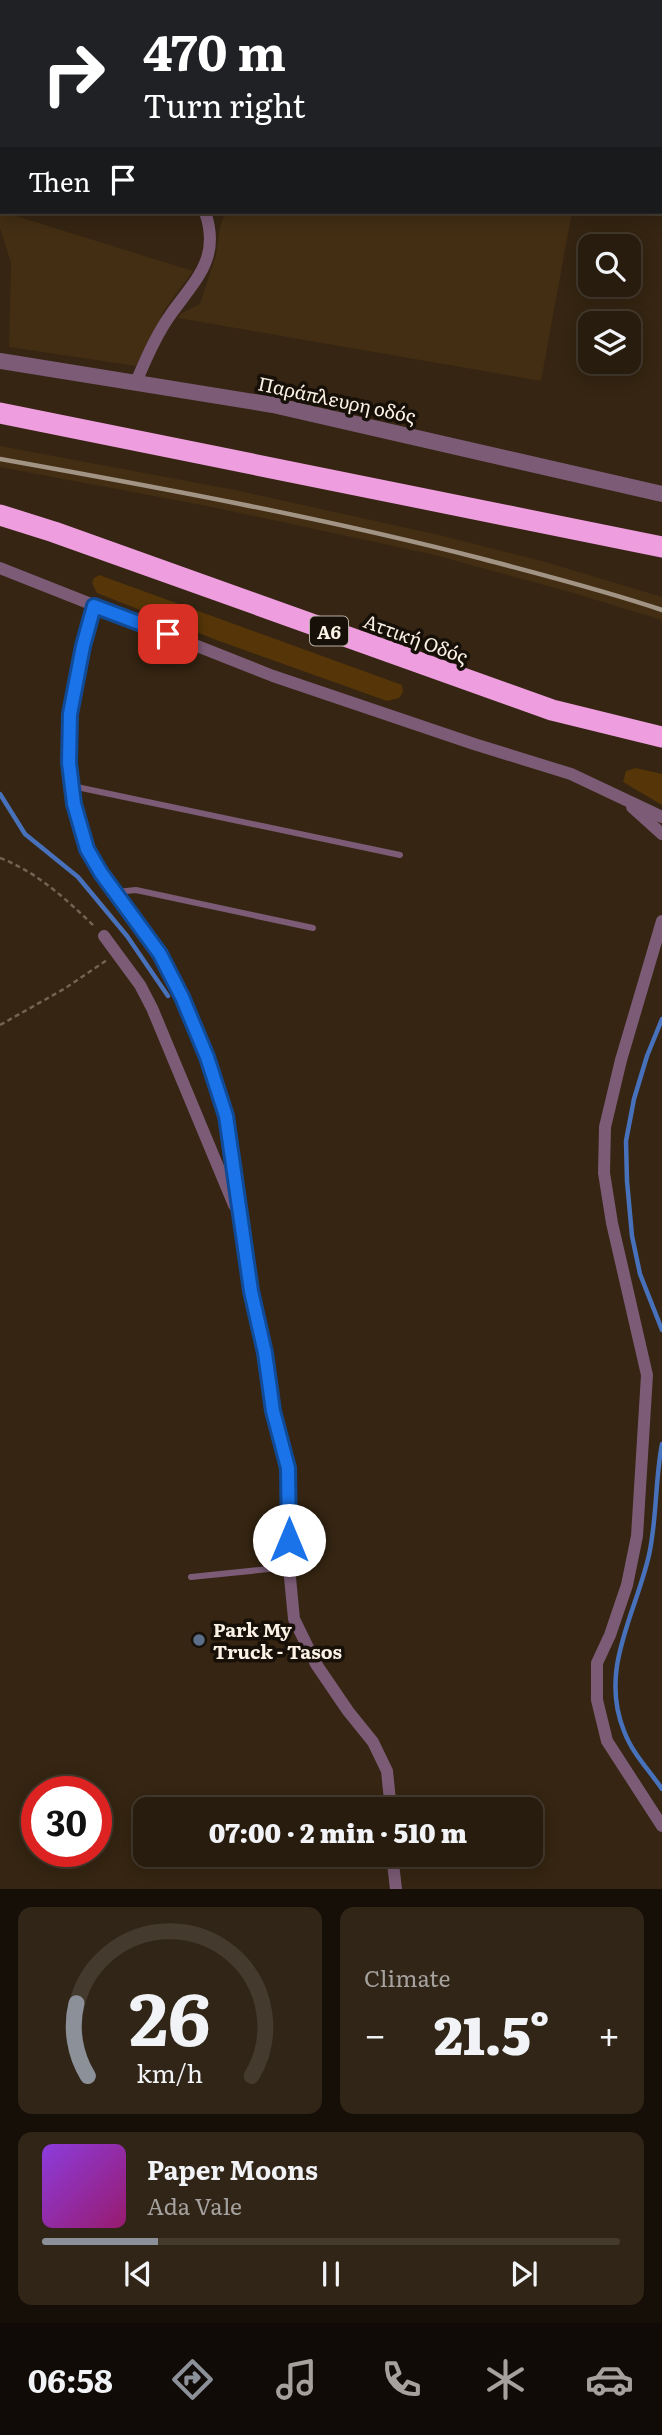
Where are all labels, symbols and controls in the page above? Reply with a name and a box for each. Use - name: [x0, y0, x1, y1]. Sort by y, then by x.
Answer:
- text: 470 m: [143, 13, 286, 86]
- icon: right: [28, 28, 119, 119]
- text: Turn right: [143, 80, 305, 128]
- text: Then: [28, 161, 90, 200]
- icon: arrive: [104, 161, 142, 199]
- map controls: [578, 234, 641, 374]
- button: search: [578, 234, 641, 297]
- button: layers: [578, 311, 641, 374]
- street label: Παράπλευρη οδός: [255, 369, 419, 429]
- pin: [138, 604, 198, 664]
- street label: Αττική Οδός: [360, 606, 472, 670]
- icon: arrive: [149, 615, 187, 653]
- road number: Α6: [310, 616, 348, 646]
- position arrow: [252, 1503, 326, 1577]
- place label: Park My Truck - Tasos: [213, 1615, 342, 1665]
- marker: Park My Truck - Tasos: [191, 1632, 207, 1648]
- speed limit sign: 30: [21, 1776, 112, 1867]
- text: 07:00 · 2 min · 510 m: [209, 1812, 467, 1851]
- text: Climate: [364, 1960, 450, 1994]
- text: 26: [129, 1961, 211, 2069]
- text: 21.5°: [434, 1994, 550, 2071]
- text: −: [364, 2004, 386, 2061]
- text: +: [598, 2004, 620, 2061]
- text: km/h: [137, 2054, 203, 2091]
- text: Paper Moons: [147, 2149, 318, 2188]
- text: Ada Vale: [147, 2188, 242, 2222]
- icon: previous: [119, 2255, 157, 2293]
- icon: pause: [312, 2255, 350, 2293]
- icon: next: [505, 2255, 543, 2293]
- text: 06:58: [28, 2355, 113, 2403]
- icon: directions: [168, 2355, 217, 2404]
- icon: music: [272, 2355, 321, 2404]
- icon: phone: [377, 2355, 426, 2404]
- icon: climate: [481, 2355, 530, 2404]
- icon: car: [585, 2355, 634, 2404]

